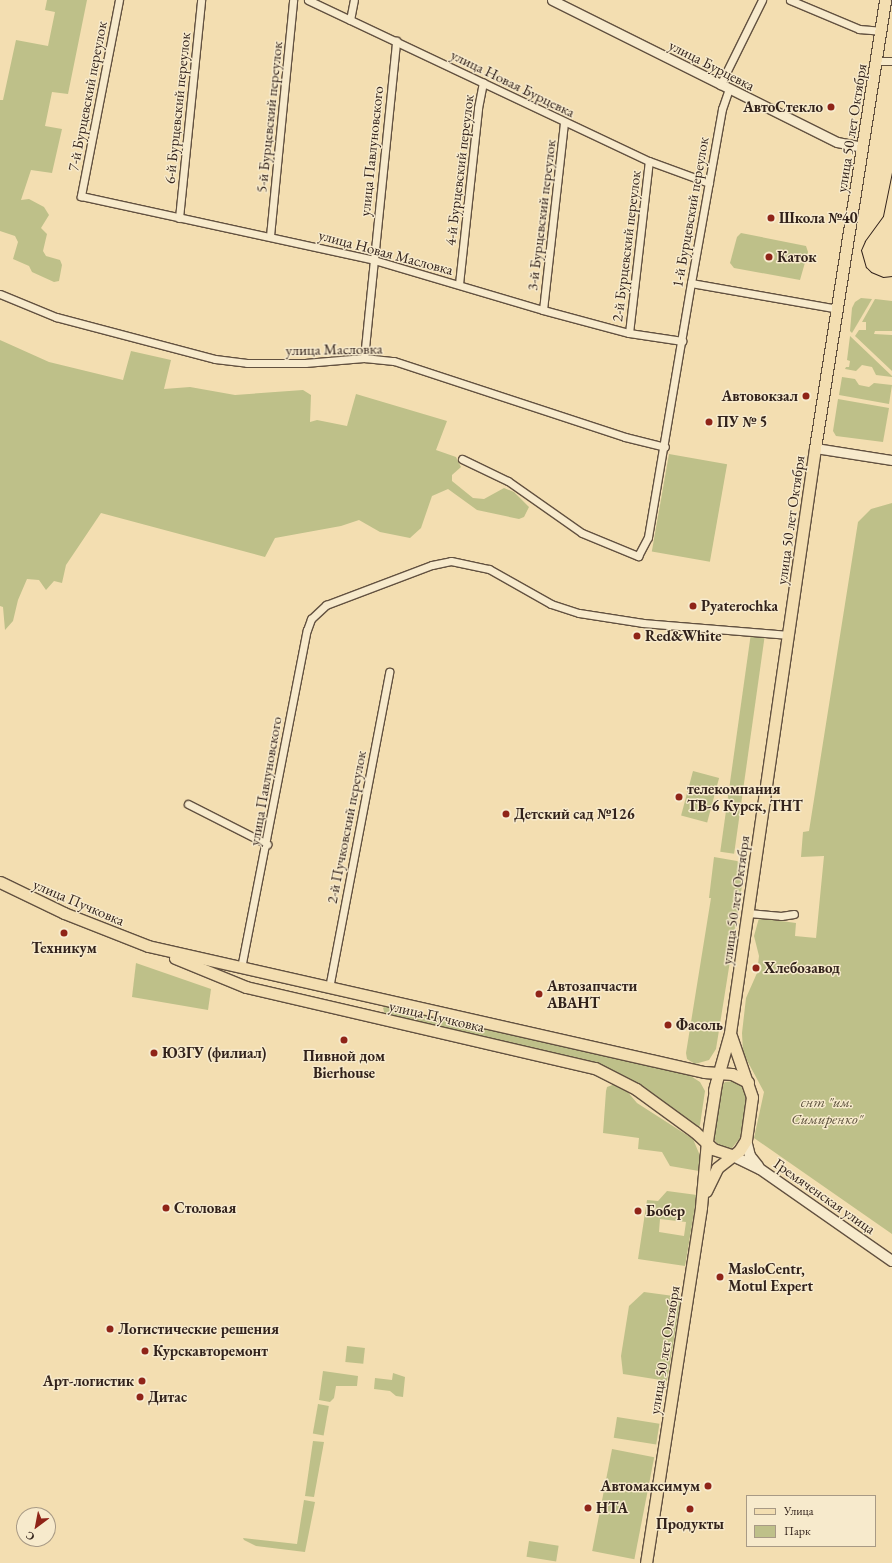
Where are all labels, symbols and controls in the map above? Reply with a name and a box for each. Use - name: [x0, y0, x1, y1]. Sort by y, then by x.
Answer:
- street label: 7-й Бурцевский переулок: [64, 20, 110, 172]
- street label: 6-й Бурцевский переулок: [160, 31, 194, 185]
- street label: улица Бурцевка: [666, 36, 758, 94]
- street label: 5-й Бурцевский переулок: [252, 40, 286, 194]
- street label: улица Новая Бурцевка: [448, 45, 578, 121]
- street label: улица 50 лет Октября: [832, 62, 870, 194]
- street label: улица Павлуновского: [355, 85, 387, 217]
- street label: 4-й Бурцевский переулок: [441, 93, 477, 247]
- place label: АвтоСтекло: [743, 98, 823, 116]
- marker: АвтоСтекло: [826, 102, 836, 112]
- street label: 1-й Бурцевский переулок: [668, 135, 712, 289]
- street label: 3-й Бурцевский переулок: [523, 138, 559, 292]
- street label: 2-й Бурцевский переулок: [608, 169, 644, 323]
- place label: Школа №40: [779, 209, 858, 227]
- marker: Школа №40: [766, 213, 776, 223]
- street label: улица Новая Масловка: [317, 225, 455, 279]
- place label: Каток: [777, 248, 817, 266]
- marker: Каток: [764, 252, 774, 262]
- street label: улица Масловка: [285, 339, 383, 359]
- place label: Автовокзал: [721, 387, 798, 405]
- marker: Автовокзал: [801, 391, 811, 401]
- place label: ПУ № 5: [717, 413, 767, 431]
- marker: ПУ № 5: [704, 417, 714, 427]
- street label: улица 50 лет Октября: [772, 454, 808, 586]
- place label: Pyaterochka: [701, 597, 778, 615]
- marker: Pyaterochka: [688, 601, 698, 611]
- place label: Red&White: [645, 627, 722, 645]
- marker: Red&White: [632, 631, 642, 641]
- street label: улица Павлуновского: [245, 715, 285, 847]
- street label: 2-й Пучковский переулок: [322, 749, 370, 905]
- place label: телекомпания ТВ-6 Курск, ТНТ: [687, 779, 803, 814]
- marker: телекомпания ТВ-6 Курск, ТНТ: [674, 792, 684, 802]
- place label: Детский сад №126: [514, 805, 635, 823]
- marker: Детский сад №126: [501, 809, 511, 819]
- street label: улица 50 лет Октября: [717, 834, 753, 966]
- street label: улица Пучковка: [31, 875, 127, 929]
- marker: Техникум: [59, 928, 69, 938]
- place label: Техникум: [31, 939, 97, 957]
- place label: Хлебозавод: [764, 959, 840, 977]
- marker: Хлебозавод: [751, 963, 761, 973]
- place label: Автозапчасти АВАНТ: [547, 976, 637, 1011]
- marker: Автозапчасти АВАНТ: [534, 989, 544, 999]
- street label: улица Пучковка: [388, 996, 486, 1036]
- place label: Фасоль: [676, 1016, 723, 1034]
- marker: Фасоль: [663, 1020, 673, 1030]
- marker: Пивной дом Bierhouse: [339, 1035, 349, 1045]
- place label: ЮЗГУ (филиал): [162, 1044, 266, 1062]
- place label: Пивной дом Bierhouse: [303, 1046, 385, 1081]
- marker: ЮЗГУ (филиал): [149, 1048, 159, 1058]
- park label: снт "им. Симиренко": [791, 1092, 863, 1127]
- street label: Гремяченская улица: [771, 1154, 879, 1238]
- place label: Столовая: [174, 1199, 236, 1217]
- place label: Бобер: [646, 1202, 685, 1220]
- marker: Столовая: [161, 1203, 171, 1213]
- marker: Бобер: [633, 1206, 643, 1216]
- place label: MasloCentr, Motul Expert: [728, 1259, 813, 1294]
- marker: MasloCentr, Motul Expert: [715, 1272, 725, 1282]
- street label: улица 50 лет Октября: [645, 1284, 683, 1416]
- place label: Логистические решения: [118, 1320, 279, 1338]
- marker: Логистические решения: [105, 1324, 115, 1334]
- place label: Курскавторемонт: [153, 1342, 268, 1360]
- marker: Курскавторемонт: [140, 1346, 150, 1356]
- place label: Арт-логистик: [43, 1372, 134, 1390]
- marker: Арт-логистик: [137, 1376, 147, 1386]
- place label: Дитас: [148, 1388, 187, 1406]
- marker: Дитас: [135, 1392, 145, 1402]
- place label: Автомаксимум: [601, 1477, 700, 1495]
- marker: Автомаксимум: [703, 1481, 713, 1491]
- legend: [746, 1495, 876, 1547]
- place label: НТА: [596, 1499, 628, 1517]
- marker: НТА: [583, 1503, 593, 1513]
- text: Улица: [784, 1503, 814, 1519]
- marker: Продукты: [685, 1504, 695, 1514]
- north arrow: [16, 1507, 56, 1547]
- place label: Продукты: [656, 1515, 724, 1533]
- text: Парк: [784, 1523, 811, 1539]
- text: С: [23, 1528, 37, 1544]

